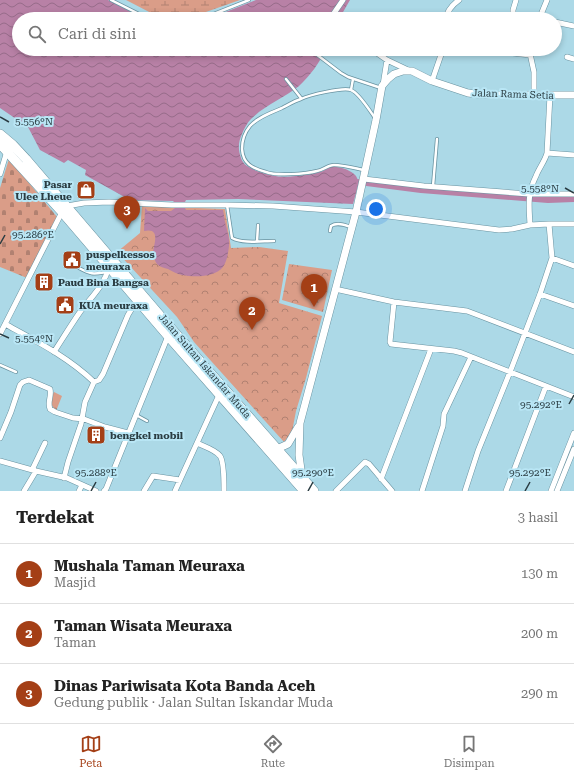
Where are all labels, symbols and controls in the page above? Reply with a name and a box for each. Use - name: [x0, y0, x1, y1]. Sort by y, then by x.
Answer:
- search box: [12, 12, 562, 56]
- icon: search: [26, 23, 48, 45]
- text: Cari di sini: [58, 25, 136, 43]
- street label: Jalan Rama Setia: [472, 87, 555, 101]
- text: 5.556°N: [15, 116, 53, 127]
- place label: Pasar Ulee Lheue: [15, 179, 72, 202]
- shop icon: Pasar Ulee Lheue: [75, 179, 97, 201]
- text: 5.558°N: [521, 183, 559, 194]
- pin: 3: [114, 196, 140, 229]
- your location: [366, 199, 386, 219]
- text: 95.286°E: [12, 229, 54, 240]
- public building icon: puspelkessos meuraxa: [61, 249, 83, 271]
- place label: puspelkessos meuraxa: [86, 249, 155, 272]
- building icon: Paud Bina Bangsa: [33, 271, 55, 293]
- pin: 1: [301, 274, 327, 307]
- place label: Paud Bina Bangsa: [58, 277, 149, 288]
- public building icon: KUA meuraxa: [54, 294, 76, 316]
- pin: 2: [239, 297, 265, 330]
- place label: KUA meuraxa: [79, 300, 148, 311]
- street label: Jalan Sultan Iskandar Muda: [157, 312, 254, 421]
- text: 5.554°N: [15, 333, 53, 344]
- text: 95.292°E: [520, 399, 562, 410]
- building icon: bengkel mobil: [85, 424, 107, 446]
- place label: bengkel mobil: [110, 430, 184, 441]
- text: 95.288°E: [75, 467, 117, 478]
- text: 95.290°E: [292, 467, 334, 478]
- text: 95.292°E: [509, 467, 551, 478]
- text: Terdekat: [16, 507, 94, 527]
- text: 3 hasil: [518, 510, 558, 525]
- text: Mushala Taman Meuraxa: [54, 557, 245, 575]
- text: 1: [25, 566, 33, 581]
- text: 130 m: [521, 566, 558, 581]
- text: Masjid: [54, 575, 96, 590]
- text: Taman Wisata Meuraxa: [54, 617, 232, 635]
- text: 2: [25, 626, 33, 641]
- text: 200 m: [521, 626, 558, 641]
- text: Taman: [54, 635, 96, 650]
- text: Dinas Pariwisata Kota Banda Aceh: [54, 677, 315, 695]
- text: 3: [25, 686, 33, 701]
- text: 290 m: [521, 686, 558, 701]
- text: Gedung publik · Jalan Sultan Iskandar Muda: [54, 695, 333, 710]
- tab: Peta: [79, 733, 102, 770]
- tab: Rute: [261, 733, 285, 770]
- tab: Disimpan: [444, 733, 495, 770]

